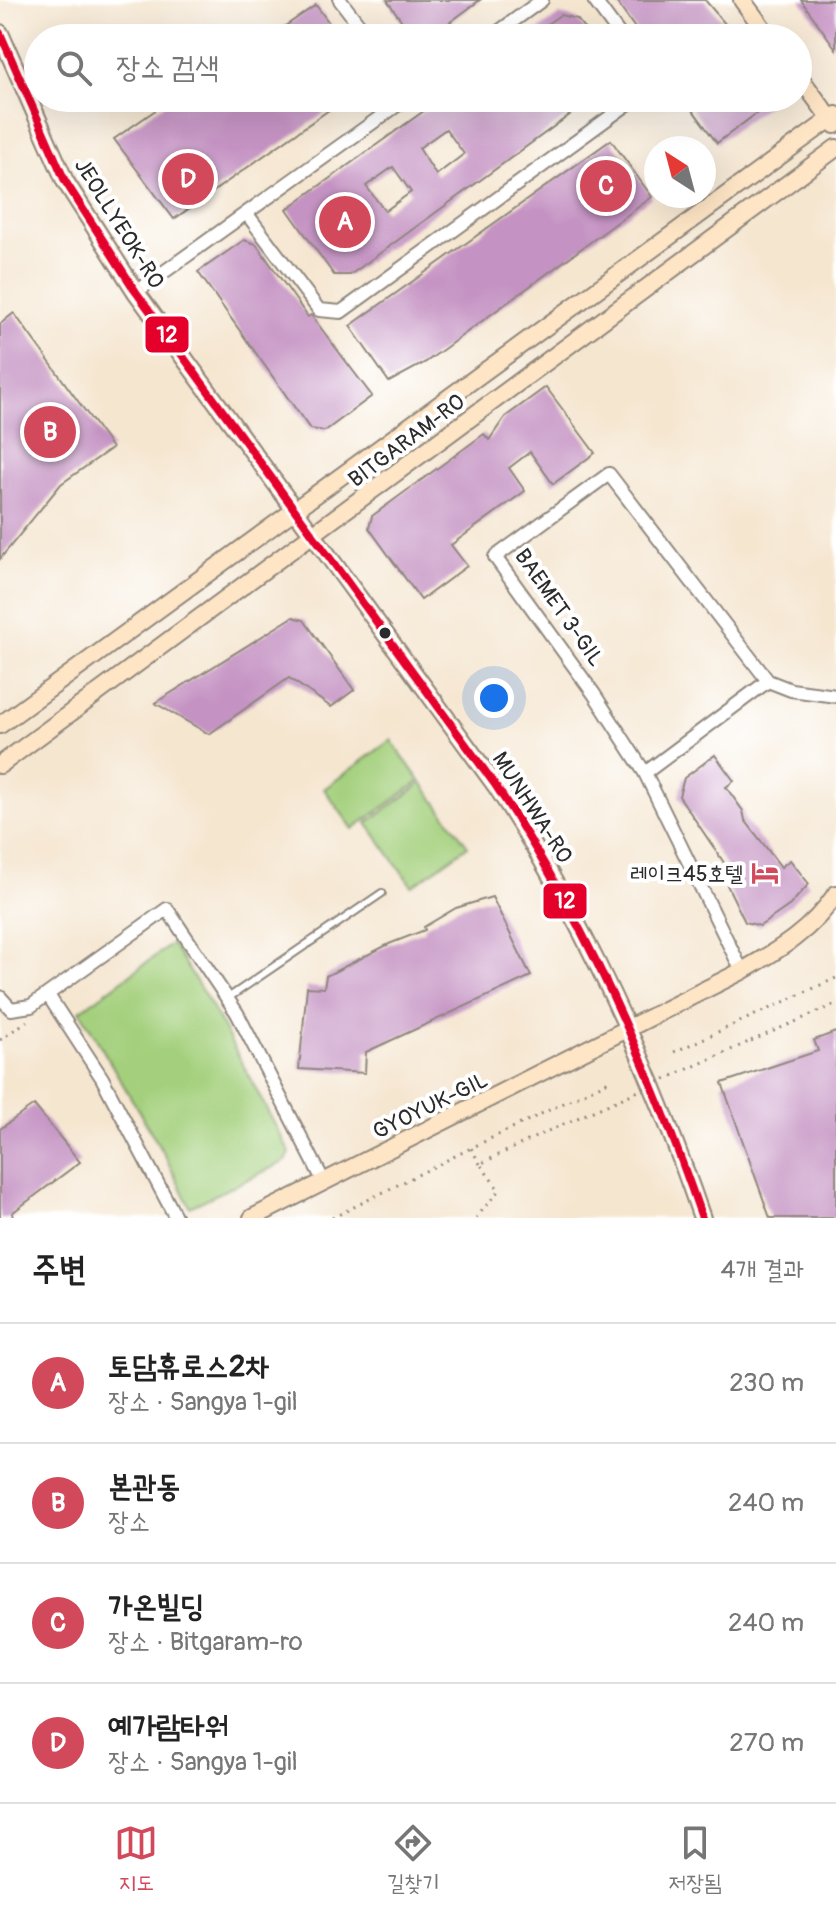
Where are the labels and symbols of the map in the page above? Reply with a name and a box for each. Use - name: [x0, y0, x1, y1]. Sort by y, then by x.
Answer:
- north arrow: [644, 136, 716, 208]
- pin: D: [162, 149, 214, 209]
- street label: JEOLLYEOK-RO: [68, 153, 170, 294]
- pin: C: [580, 156, 632, 216]
- pin: A: [319, 192, 371, 252]
- line badge: 12: [144, 315, 190, 354]
- text: 12: [157, 321, 177, 349]
- street label: BITGARAM-RO: [343, 388, 470, 494]
- pin: B: [24, 402, 76, 462]
- street label: BAEMET 3-GIL: [508, 543, 610, 672]
- unlabelled marker: [377, 625, 393, 641]
- your location: [474, 678, 514, 718]
- street label: MUNHWA-RO: [486, 747, 579, 868]
- hotel icon: 레이크45호텔: [750, 858, 780, 888]
- place label: 레이크45호텔: [630, 860, 743, 888]
- line badge: 12: [542, 882, 588, 920]
- text: 12: [555, 887, 575, 915]
- street label: GYOYUK-GIL: [368, 1066, 493, 1146]

